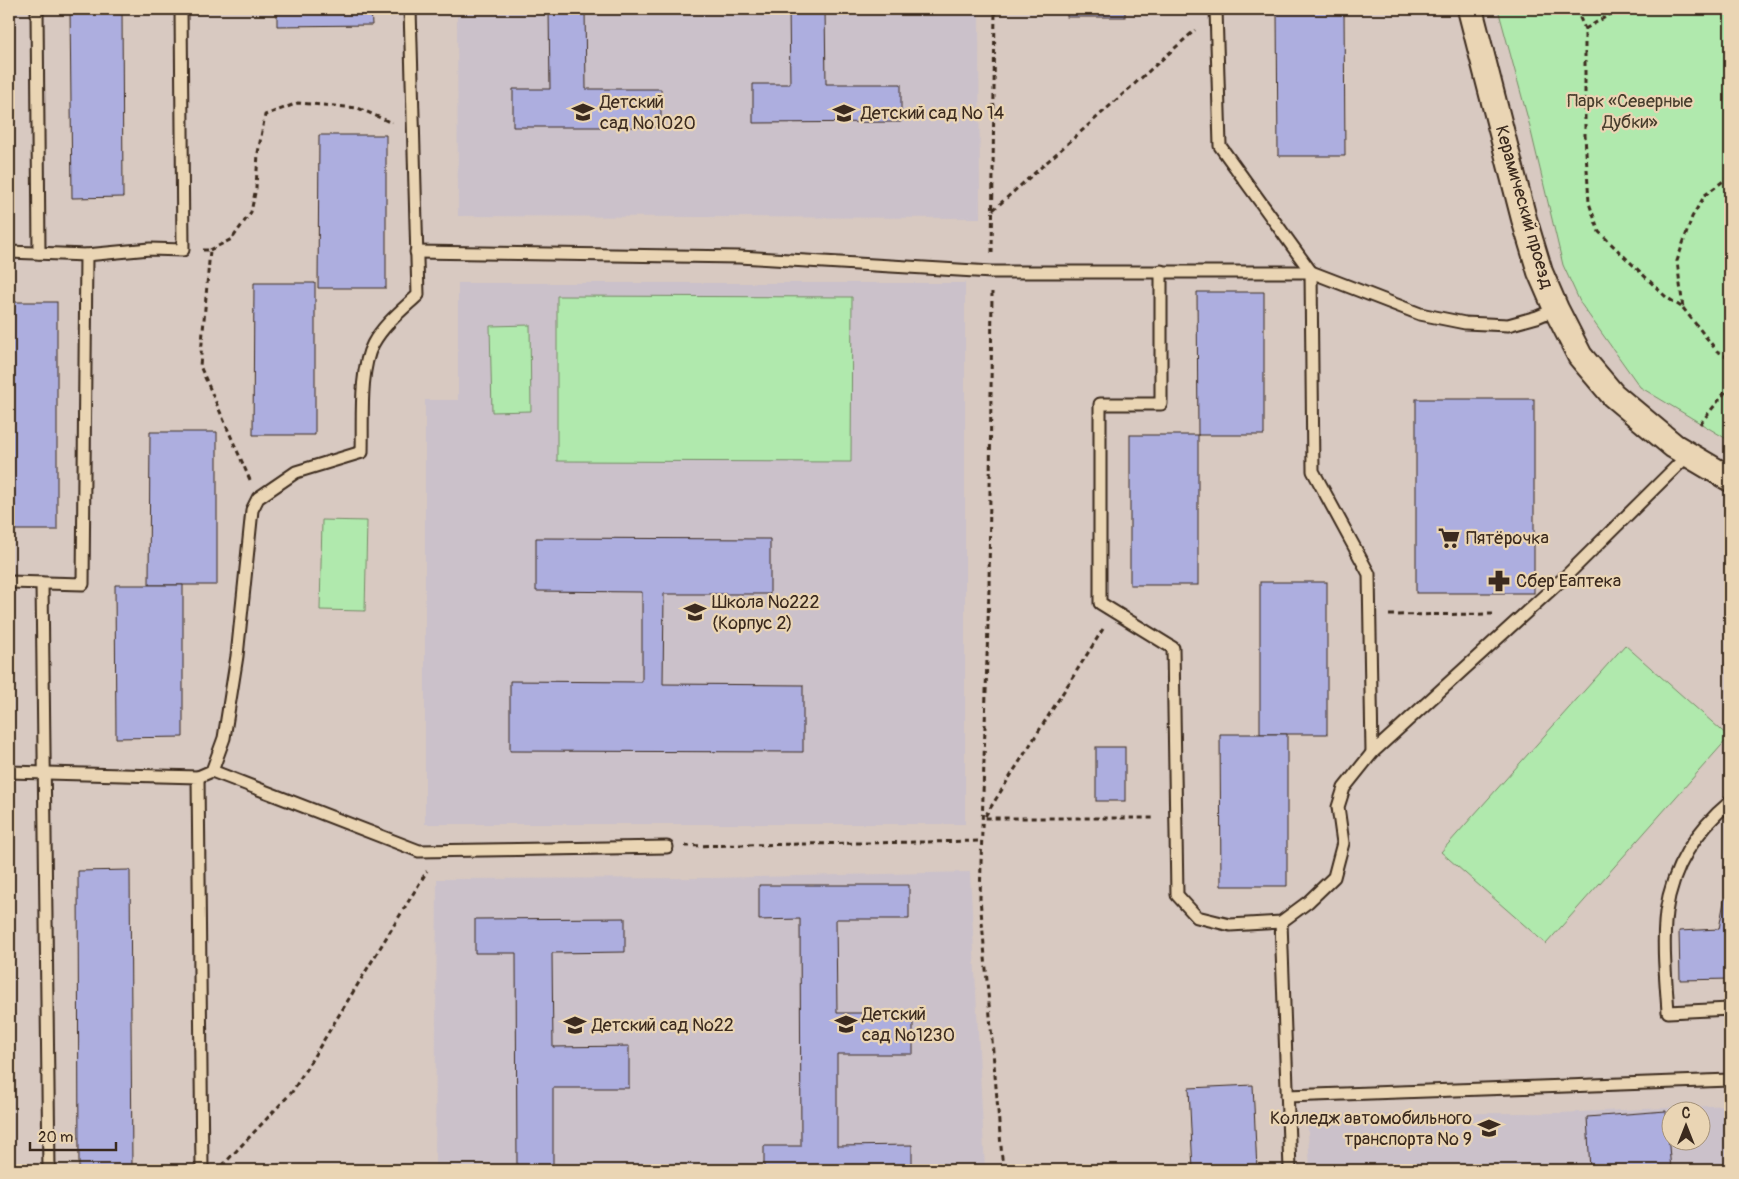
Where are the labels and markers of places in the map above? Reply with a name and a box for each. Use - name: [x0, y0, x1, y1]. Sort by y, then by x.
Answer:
- place label: Детский сад №1020: [599, 91, 696, 135]
- school or university icon: Детский сад №1020: [570, 99, 596, 125]
- school or university icon: Детский сад № 14: [831, 100, 857, 126]
- place label: Детский сад № 14: [860, 102, 1005, 125]
- supermarket icon: Пятёрочка: [1436, 525, 1462, 551]
- place label: Пятёрочка: [1466, 527, 1549, 550]
- pharmacy icon: Сбер Еаптека: [1486, 568, 1512, 594]
- place label: Сбер Еаптека: [1516, 570, 1621, 593]
- place label: Школа №222 (Корпус 2): [712, 591, 819, 635]
- school or university icon: Школа №222 (Корпус 2): [682, 599, 708, 625]
- place label: Детский сад №1230: [861, 1003, 955, 1047]
- school or university icon: Детский сад №1230: [833, 1011, 859, 1037]
- school or university icon: Детский сад №22: [562, 1012, 588, 1038]
- place label: Детский сад №22: [591, 1014, 734, 1037]
- place label: Колледж автомобильного транспорта № 9: [1270, 1107, 1472, 1151]
- school or university icon: Колледж автомобильного транспорта № 9: [1476, 1115, 1502, 1141]

